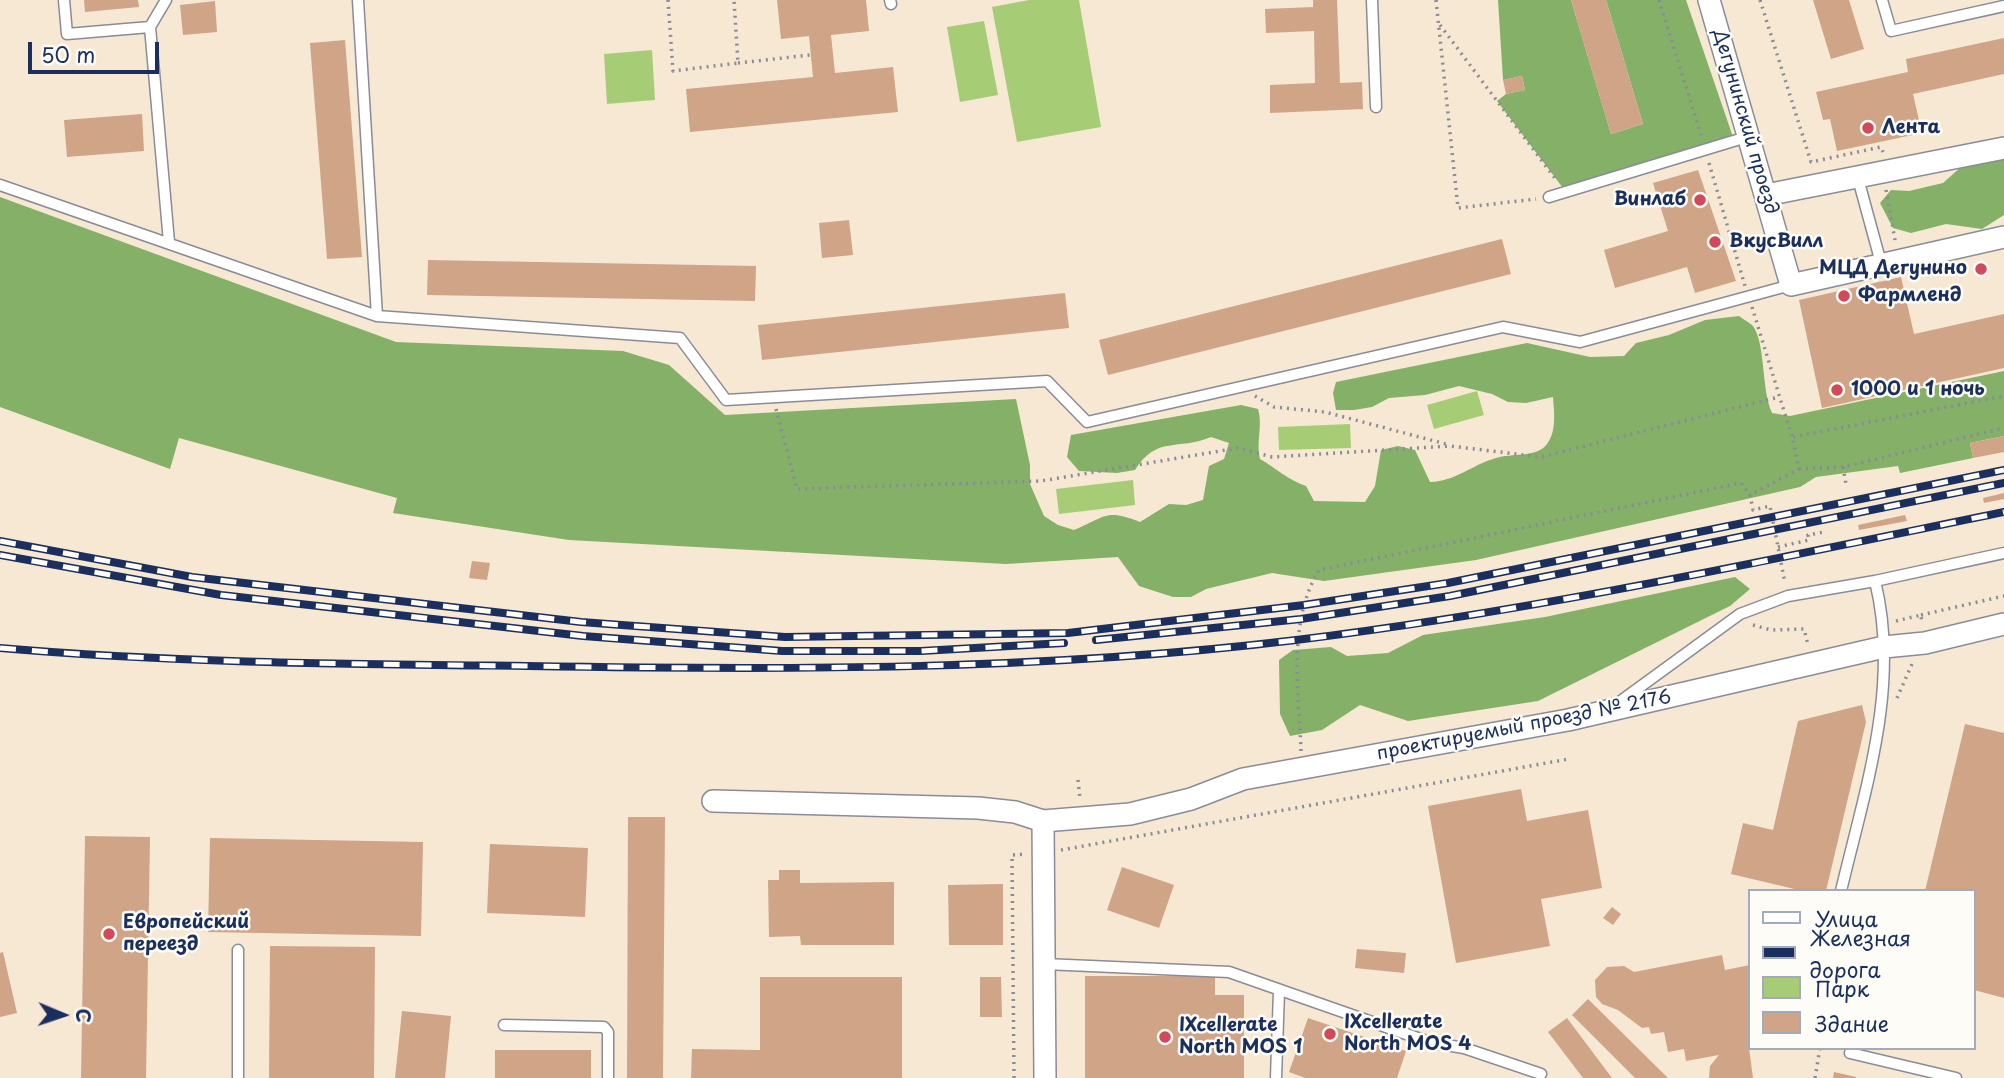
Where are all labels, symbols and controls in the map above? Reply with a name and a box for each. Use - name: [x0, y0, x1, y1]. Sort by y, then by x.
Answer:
- street label: Дегунинский проезд: [1708, 27, 1782, 217]
- scale bar: [32, 28, 163, 72]
- text: 50 m: [41, 38, 95, 70]
- place label: Лента: [1882, 117, 1940, 139]
- marker: Лента: [1860, 120, 1876, 136]
- place label: Винлаб: [1614, 189, 1686, 211]
- marker: Винлаб: [1692, 192, 1708, 208]
- place label: ВкусВилл: [1729, 231, 1823, 253]
- marker: ВкусВилл: [1707, 234, 1723, 250]
- place label: МЦД Дегунино: [1819, 258, 1967, 280]
- marker: МЦД Дегунино: [1973, 261, 1989, 277]
- place label: Фармленд: [1858, 285, 1961, 307]
- marker: Фармленд: [1836, 288, 1852, 304]
- place label: 1000 и 1 ночь: [1851, 379, 1985, 401]
- marker: 1000 и 1 ночь: [1829, 382, 1845, 398]
- street label: проектируемый проезд № 2176: [1375, 686, 1673, 766]
- legend: [1748, 889, 1976, 1050]
- text: Улица: [1815, 902, 1878, 934]
- place label: Европейский переезд: [123, 912, 249, 956]
- text: Железная дорога: [1810, 921, 1911, 985]
- marker: Европейский переезд: [101, 926, 117, 942]
- text: Парк: [1815, 972, 1869, 1004]
- north arrow: [28, 980, 98, 1050]
- text: Здание: [1815, 1007, 1889, 1039]
- text: С: [70, 1008, 98, 1023]
- place label: IXcellerate North MOS 4: [1344, 1012, 1471, 1056]
- place label: IXcellerate North MOS 1: [1179, 1015, 1302, 1059]
- marker: IXcellerate North MOS 4: [1322, 1026, 1338, 1042]
- marker: IXcellerate North MOS 1: [1157, 1029, 1173, 1045]

